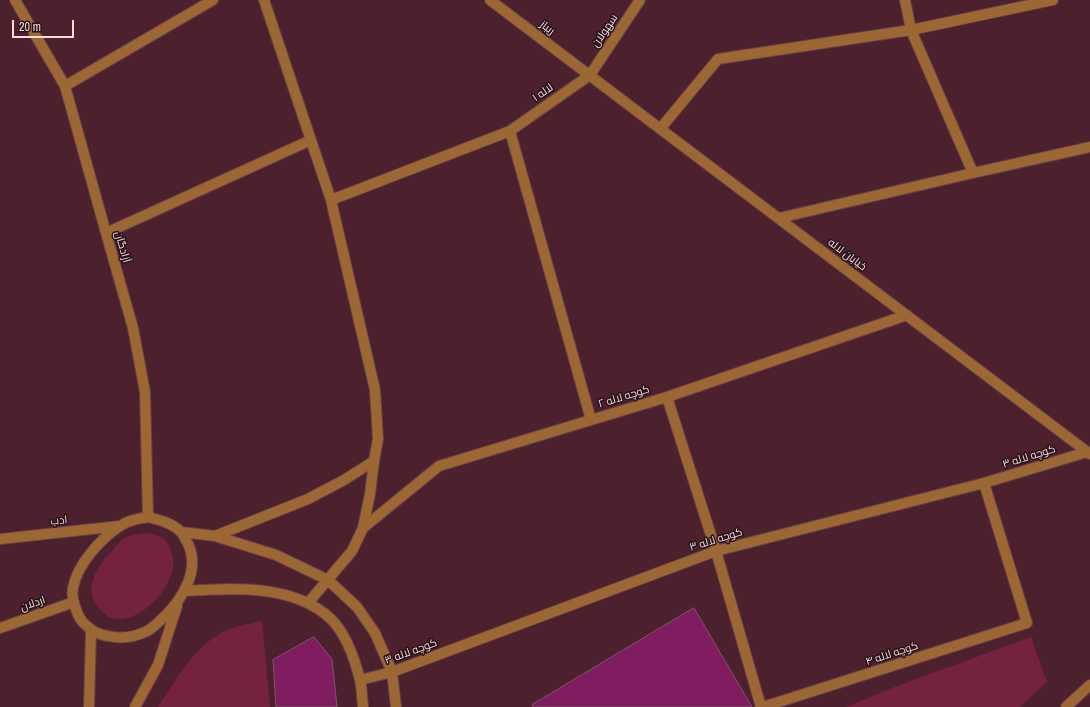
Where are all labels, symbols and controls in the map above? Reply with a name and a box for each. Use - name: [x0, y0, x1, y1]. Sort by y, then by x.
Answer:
- scale bar: [14, 12, 76, 38]
- street label: سهولان: [589, 12, 621, 50]
- street label: ریباز: [537, 18, 557, 38]
- text: 20 m: [19, 19, 41, 35]
- street label: لاله ۱: [530, 81, 556, 105]
- street label: آزادگان: [111, 230, 133, 264]
- street label: خیابان لاله: [825, 236, 869, 274]
- street label: کوچه لاله ۲: [597, 383, 651, 411]
- street label: کوچه لاله ۳: [1001, 443, 1057, 471]
- street label: ادب: [50, 514, 68, 528]
- street label: کوچه لاله ۳: [688, 526, 744, 554]
- street label: اردلان: [19, 594, 47, 614]
- street label: کوچه لاله ۳: [383, 636, 439, 668]
- street label: کوچه لاله ۴: [864, 639, 920, 669]

